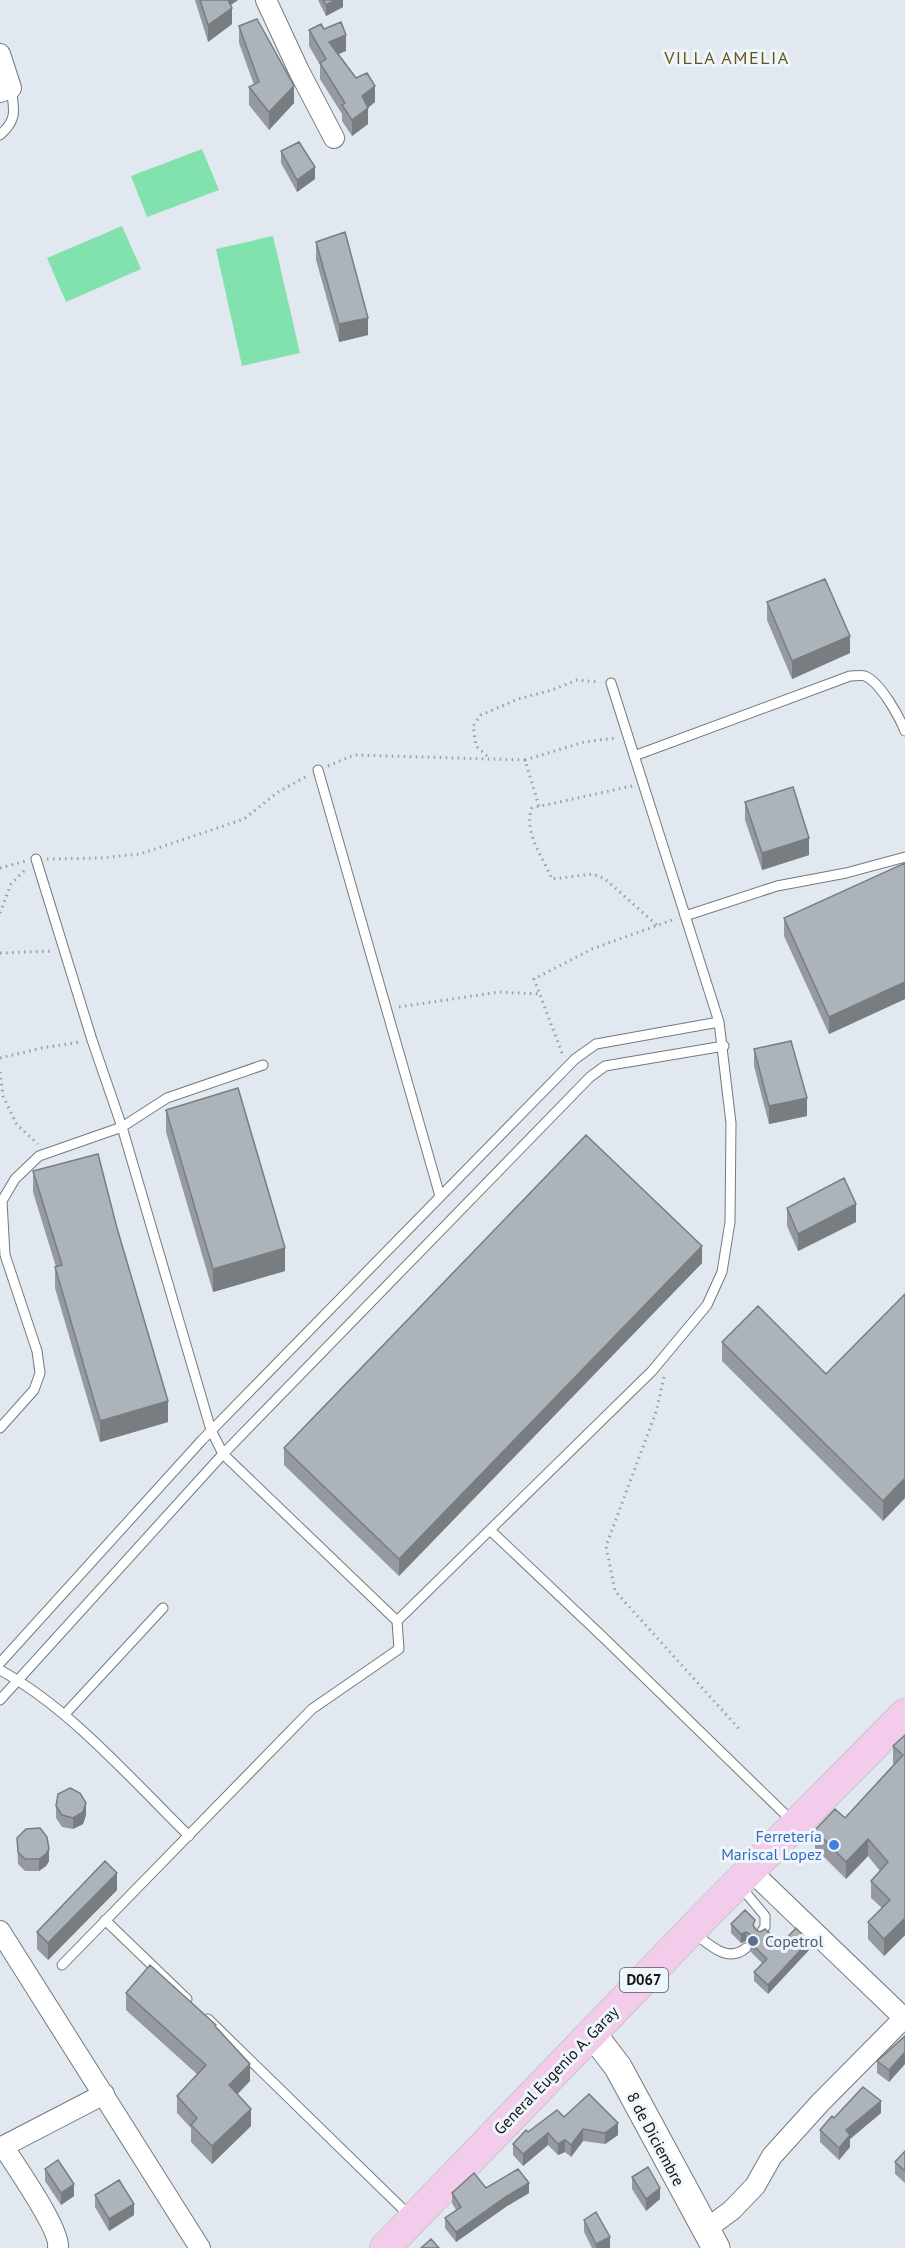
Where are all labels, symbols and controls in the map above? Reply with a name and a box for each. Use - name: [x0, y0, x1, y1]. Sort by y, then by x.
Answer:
- district label: VILLA AMELIA: [663, 46, 790, 69]
- place label: Ferretería Mariscal Lopez: [721, 1826, 822, 1864]
- marker: Ferretería Mariscal Lopez: [827, 1838, 841, 1852]
- place label: Copetrol: [765, 1931, 823, 1951]
- marker: Copetrol: [746, 1934, 760, 1948]
- road number: D067: [620, 1968, 668, 1992]
- street label: General Eugenio A. Garay: [489, 2001, 623, 2139]
- street label: 8 de Diciembre: [623, 2089, 689, 2189]

